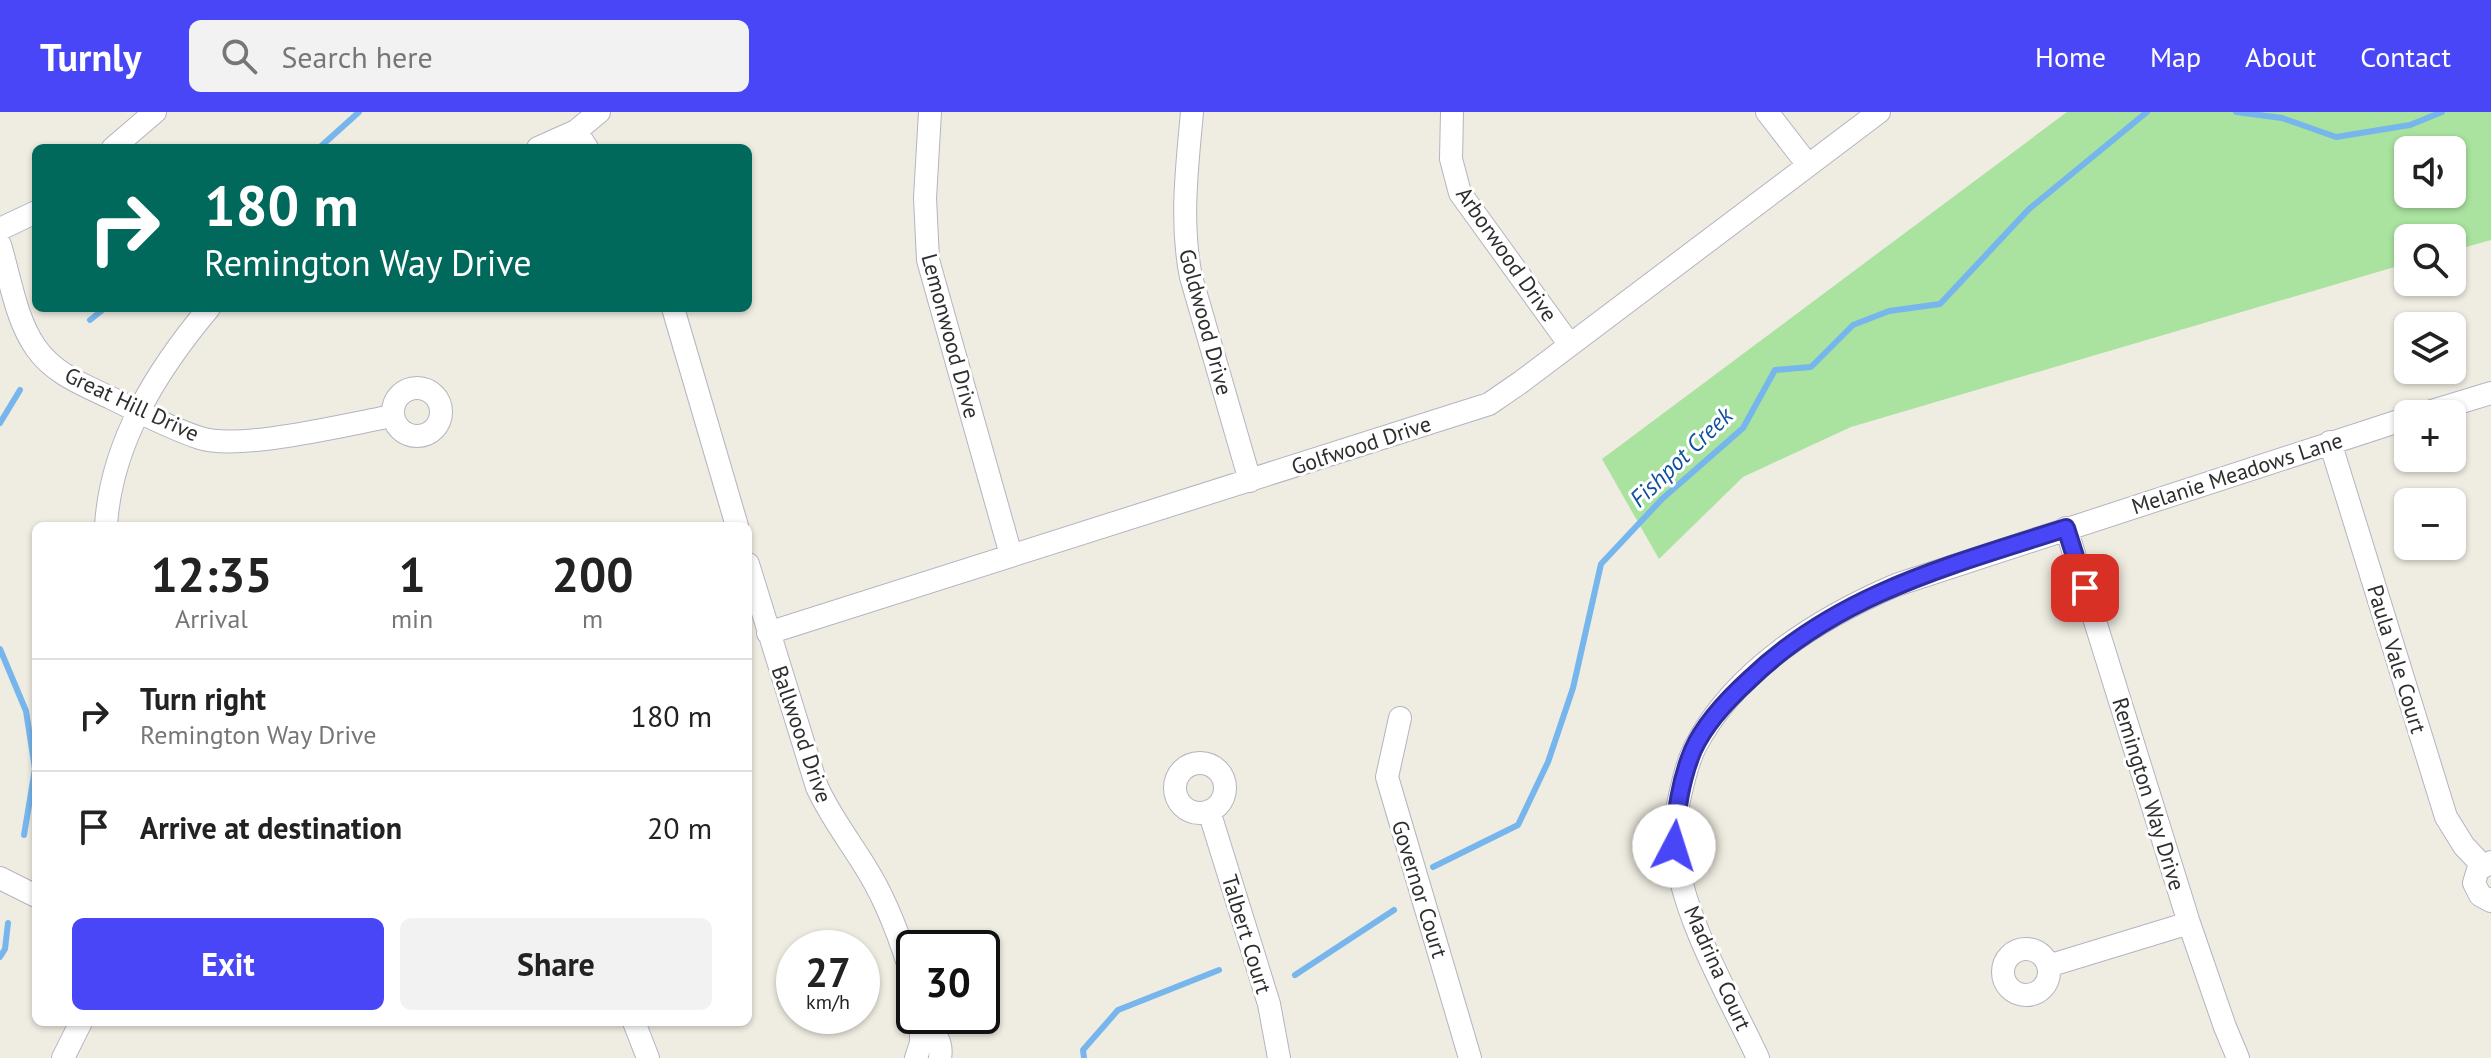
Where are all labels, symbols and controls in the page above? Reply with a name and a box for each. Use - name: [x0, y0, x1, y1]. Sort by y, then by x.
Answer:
- search box: [189, 20, 749, 92]
- text: Turnly: [40, 32, 141, 81]
- icon: search: [217, 34, 261, 78]
- text: Search here: [281, 37, 433, 76]
- text: Home: [2035, 38, 2106, 75]
- text: Map: [2150, 38, 2201, 75]
- text: About: [2245, 38, 2316, 75]
- text: Contact: [2360, 38, 2451, 75]
- map controls: [2394, 136, 2466, 560]
- button: sound: [2394, 136, 2466, 208]
- text: 180 m: [204, 169, 359, 241]
- icon: right: [72, 176, 176, 280]
- street label: Arborwood Drive: [1450, 181, 1564, 327]
- button: search: [2394, 224, 2466, 296]
- text: Remington Way Drive: [204, 239, 532, 286]
- street label: Goldwood Drive: [1173, 246, 1239, 398]
- street label: Lemonwood Drive: [916, 251, 986, 421]
- button: layers: [2394, 312, 2466, 384]
- street label: Great Hill Drive: [60, 361, 204, 447]
- water label: Fishpot Creek: [1623, 399, 1740, 514]
- button: +: [2394, 400, 2466, 472]
- street label: Golfwood Drive: [1288, 409, 1434, 481]
- street label: Melanie Meadows Lane: [2128, 426, 2346, 520]
- button: −: [2394, 488, 2466, 560]
- text: 12:35: [151, 543, 272, 605]
- text: 1: [398, 543, 426, 605]
- text: 200: [552, 543, 633, 605]
- pin: [2051, 554, 2119, 622]
- icon: arrive: [2063, 566, 2107, 610]
- street label: Paula Vale Court: [2361, 581, 2433, 737]
- text: Arrival: [175, 602, 248, 635]
- text: min: [391, 602, 433, 635]
- text: m: [582, 602, 603, 635]
- street label: Ballwood Drive: [765, 662, 839, 806]
- text: Turn right: [140, 679, 266, 718]
- icon: right: [72, 693, 116, 737]
- street label: Remington Way Drive: [2106, 694, 2192, 894]
- text: 180 m: [631, 696, 712, 735]
- text: Remington Way Drive: [140, 718, 377, 751]
- position arrow: [1632, 804, 1716, 888]
- icon: arrive: [72, 805, 116, 849]
- text: Arrive at destination: [140, 808, 402, 847]
- text: 20 m: [647, 808, 712, 847]
- street label: Governor Court: [1386, 817, 1454, 962]
- street label: Talbert Court: [1216, 871, 1278, 997]
- street label: Madrina Court: [1678, 901, 1758, 1035]
- button: Exit: [72, 918, 384, 1010]
- button: Share: [400, 918, 712, 1010]
- speed limit sign: 30: [896, 930, 1000, 1034]
- text: 27: [805, 946, 851, 998]
- text: km/h: [806, 989, 850, 1015]

